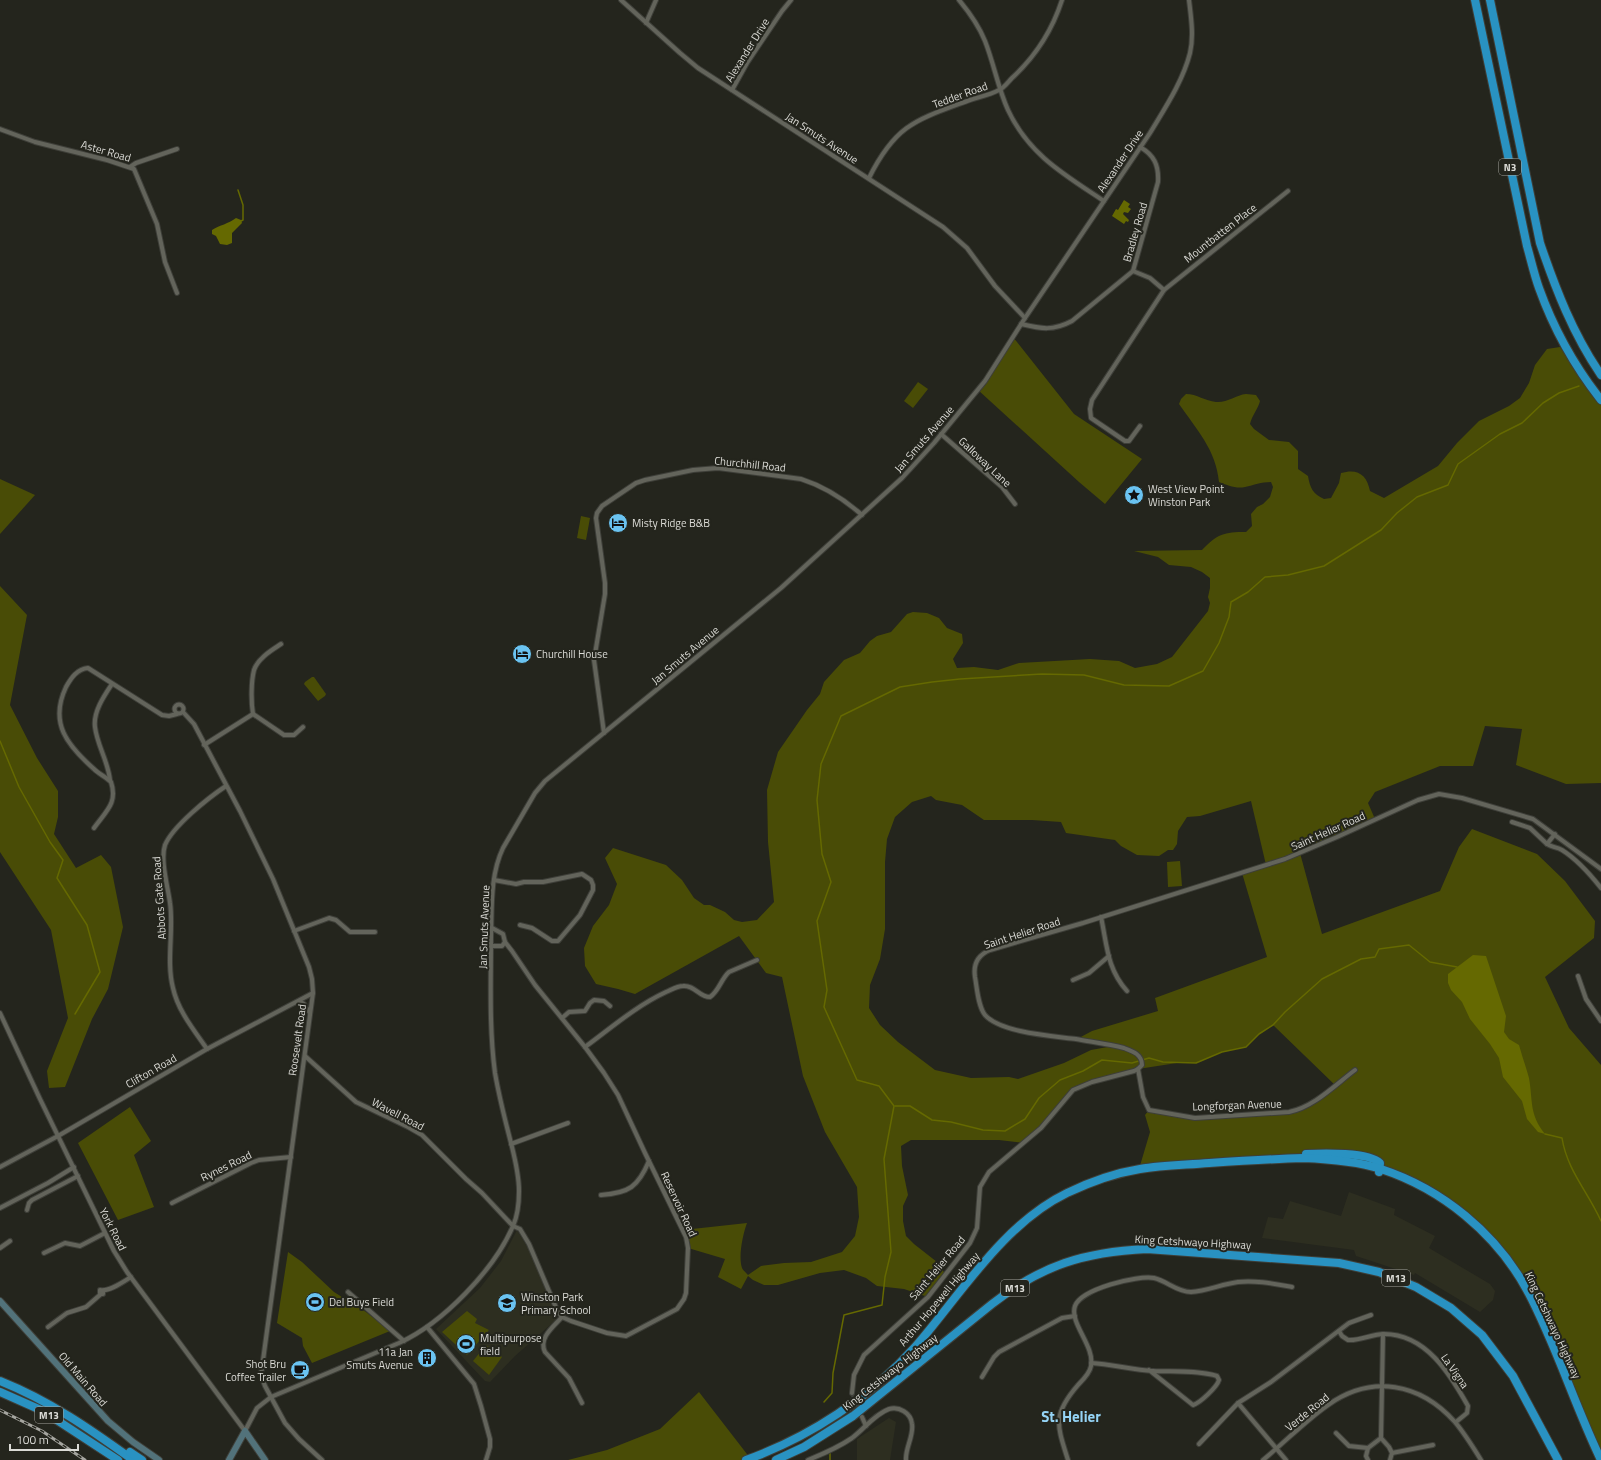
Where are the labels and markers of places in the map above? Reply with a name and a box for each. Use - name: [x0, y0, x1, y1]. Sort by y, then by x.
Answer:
- place label: West View Point Winston Park: [1148, 481, 1224, 510]
- place icon: West View Point Winston Park: [1123, 484, 1145, 506]
- hotel icon: Misty Ridge B&B: [607, 512, 629, 534]
- place label: Misty Ridge B&B: [632, 515, 710, 531]
- hotel icon: Churchill House: [511, 643, 533, 665]
- place label: Churchill House: [536, 646, 608, 662]
- place label: Winston Park Primary School: [521, 1289, 591, 1318]
- sports icon: Del Buys Field: [304, 1291, 326, 1313]
- school or university icon: Winston Park Primary School: [496, 1292, 518, 1314]
- place label: Del Buys Field: [329, 1294, 394, 1310]
- place label: Multipurpose field: [480, 1330, 542, 1359]
- sports icon: Multipurpose field: [455, 1333, 477, 1355]
- place label: 11a Jan Smuts Avenue: [346, 1344, 413, 1373]
- building icon: 11a Jan Smuts Avenue: [416, 1347, 438, 1369]
- place label: Shot Bru Coffee Trailer: [225, 1356, 286, 1385]
- cafe icon: Shot Bru Coffee Trailer: [289, 1359, 311, 1381]

